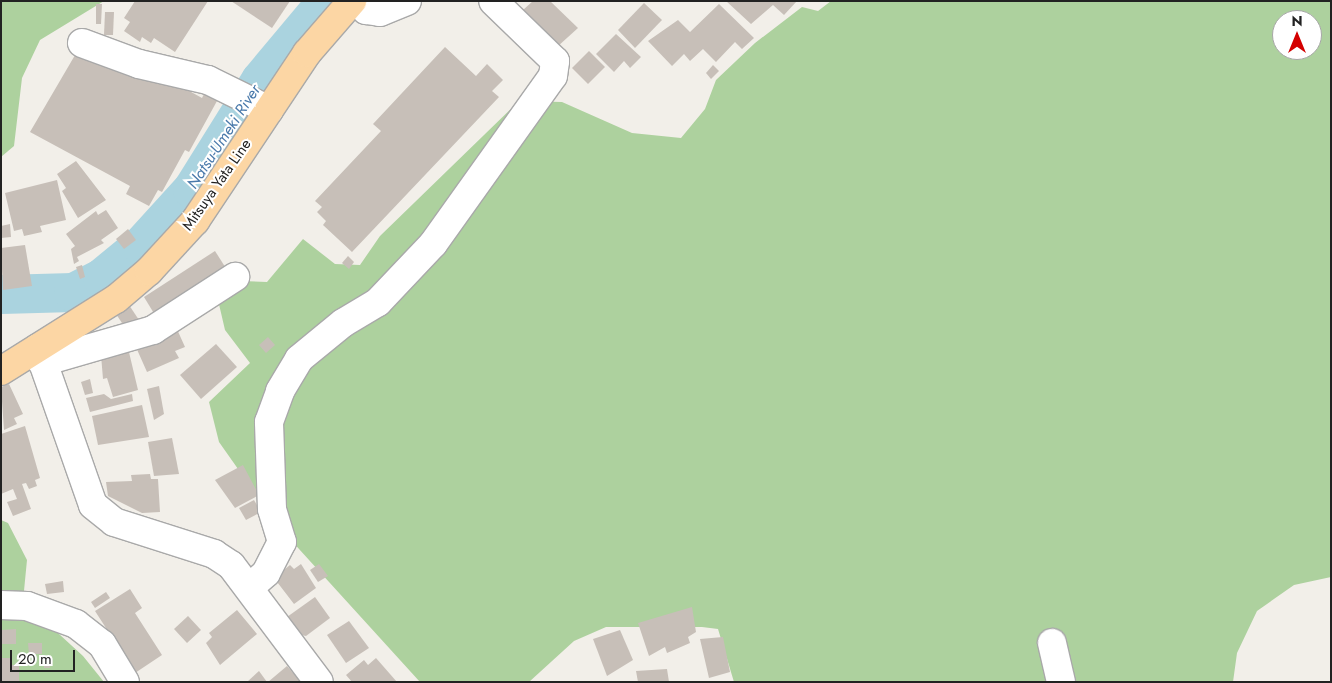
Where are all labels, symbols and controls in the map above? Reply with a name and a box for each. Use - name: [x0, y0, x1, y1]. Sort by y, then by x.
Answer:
- north arrow: [1272, 10, 1322, 60]
- text: N: [1291, 11, 1303, 31]
- water label: Natsu-Umeki River: [183, 81, 265, 193]
- street label: Mitsuya Yata Line: [179, 136, 255, 234]
- scale bar: [12, 640, 78, 672]
- text: 20 m: [18, 648, 52, 670]

